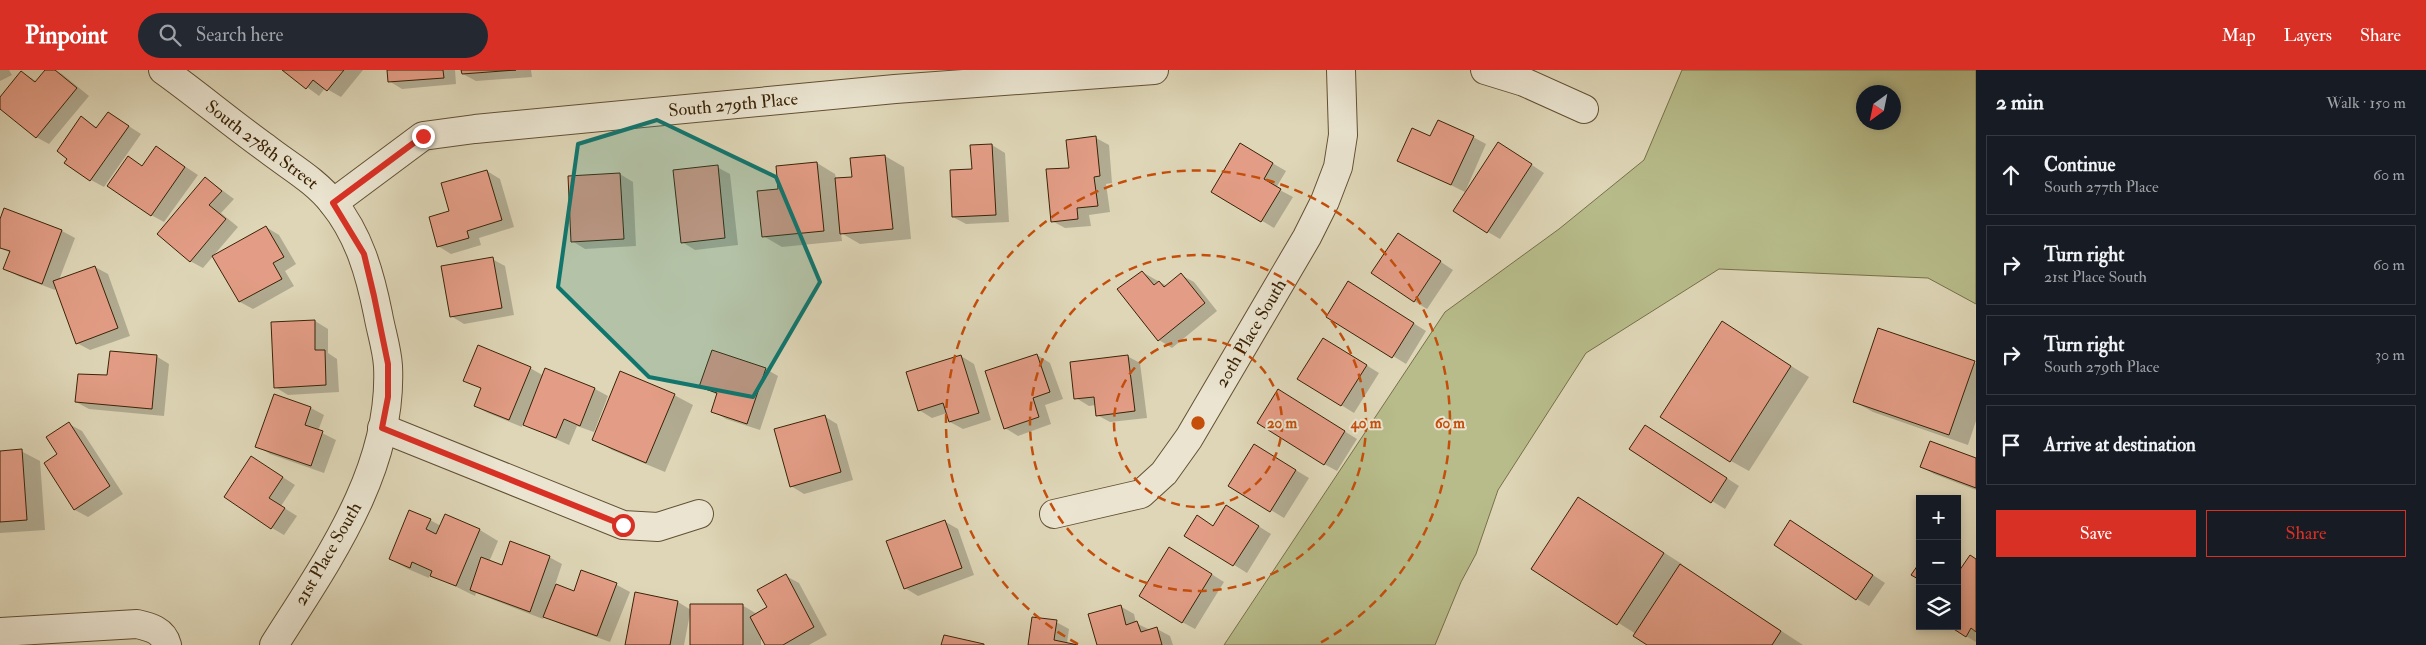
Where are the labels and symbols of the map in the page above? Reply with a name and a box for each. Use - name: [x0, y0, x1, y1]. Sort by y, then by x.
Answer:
- north arrow: [1856, 85, 1901, 130]
- street label: South 279th Place: [667, 87, 799, 122]
- street label: South 278th Street: [201, 95, 324, 194]
- route end: [412, 125, 435, 148]
- street label: 20th Place South: [1210, 274, 1292, 392]
- centre of rings: [1189, 414, 1207, 432]
- text: 20 m: [1267, 414, 1297, 433]
- text: 40 m: [1350, 414, 1382, 433]
- text: 60 m: [1435, 414, 1465, 433]
- street label: 21st Place South: [289, 498, 367, 610]
- route start: [612, 514, 635, 537]

